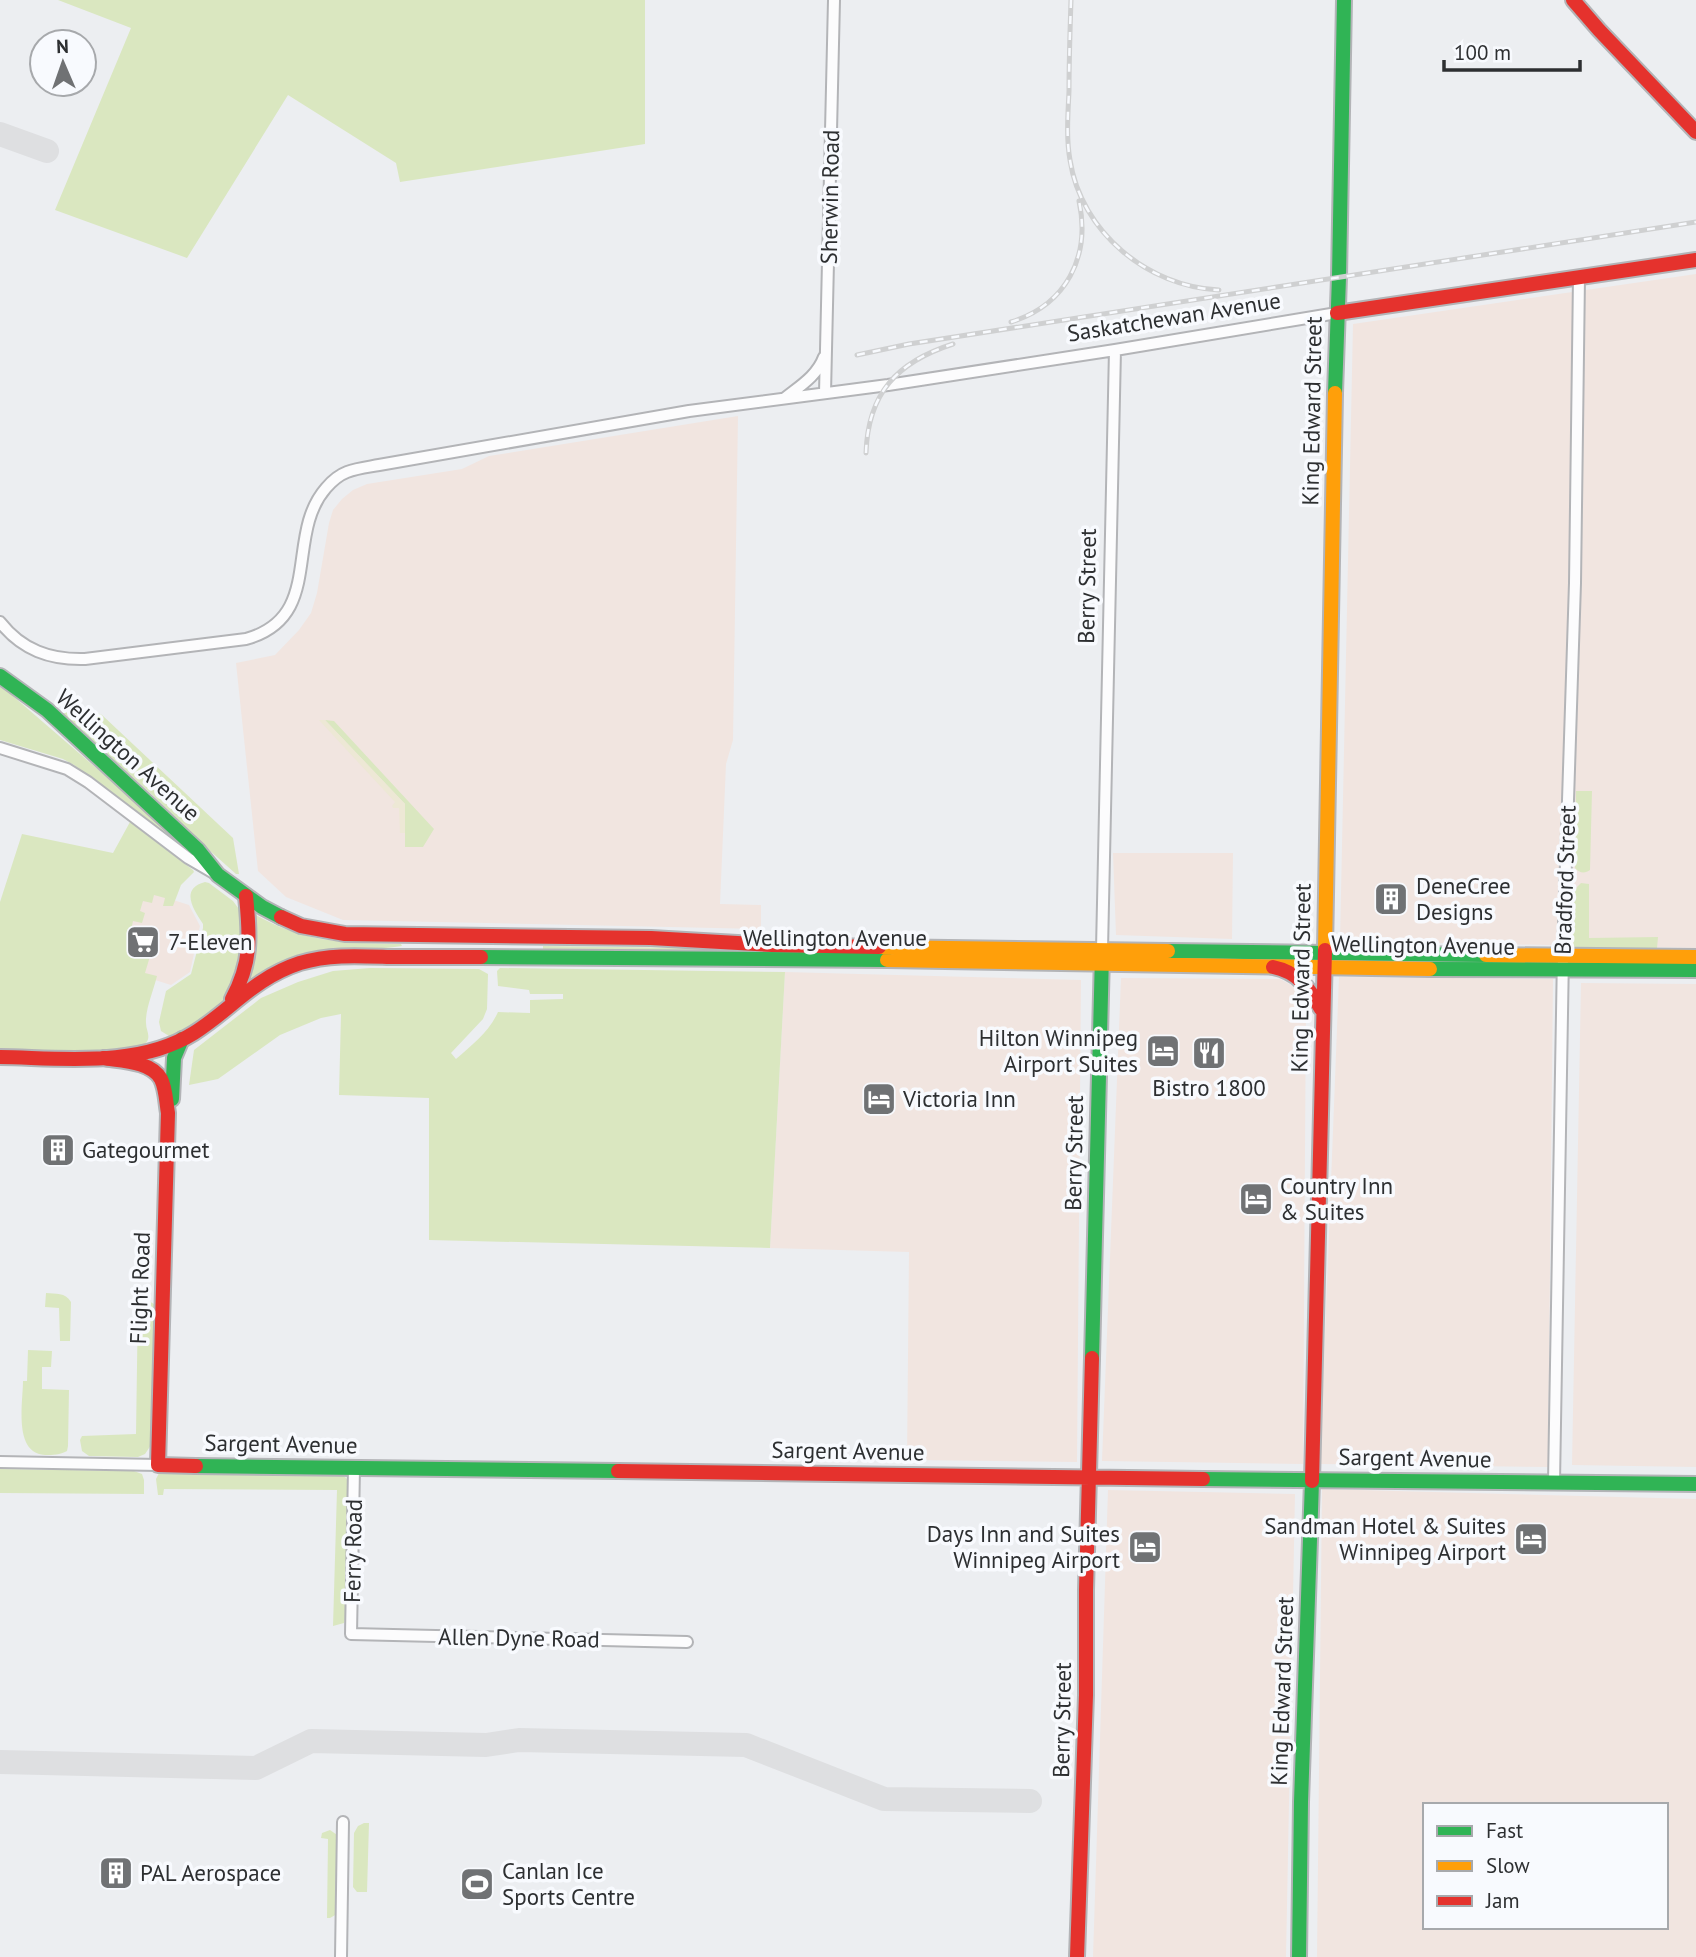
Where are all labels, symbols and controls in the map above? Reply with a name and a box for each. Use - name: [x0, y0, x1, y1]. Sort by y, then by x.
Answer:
- north arrow: [28, 28, 98, 98]
- scale bar: [1444, 28, 1580, 72]
- text: N: [56, 34, 69, 58]
- text: 100 m: [1454, 39, 1511, 66]
- street label: Sherwin Road: [814, 129, 845, 265]
- street label: Saskatchewan Avenue: [1065, 285, 1283, 348]
- street label: King Edward Street: [1295, 316, 1328, 506]
- street label: Berry Street: [1071, 528, 1102, 644]
- street label: Wellington Avenue: [50, 682, 206, 827]
- street label: Bradford Street: [1547, 805, 1582, 955]
- place label: DeneCree Designs: [1416, 871, 1511, 926]
- building icon: DeneCree Designs: [1372, 880, 1410, 918]
- street label: King Edward Street: [1284, 883, 1317, 1073]
- supermarket icon: 7-Eleven: [124, 923, 162, 961]
- street label: Wellington Avenue: [743, 923, 927, 952]
- place label: 7-Eleven: [168, 927, 253, 956]
- street label: Wellington Avenue: [1331, 928, 1515, 961]
- place label: Hilton Winnipeg Airport Suites: [979, 1023, 1138, 1078]
- hotel icon: Hilton Winnipeg Airport Suites: [1144, 1032, 1182, 1070]
- restaurant icon: Bistro 1800: [1190, 1034, 1228, 1072]
- place label: Bistro 1800: [1152, 1073, 1266, 1102]
- hotel icon: Victoria Inn: [860, 1080, 898, 1118]
- place label: Victoria Inn: [902, 1084, 1016, 1113]
- street label: Berry Street: [1058, 1095, 1089, 1211]
- building icon: Gategourmet: [39, 1131, 77, 1169]
- place label: Gategourmet: [82, 1135, 210, 1164]
- place label: Country Inn & Suites: [1280, 1171, 1393, 1226]
- hotel icon: Country Inn & Suites: [1237, 1180, 1275, 1218]
- street label: Flight Road: [123, 1231, 156, 1345]
- street label: Sargent Avenue: [204, 1428, 358, 1459]
- street label: Sargent Avenue: [771, 1435, 925, 1466]
- street label: Sargent Avenue: [1338, 1442, 1492, 1473]
- street label: Ferry Road: [337, 1499, 368, 1603]
- place label: Sandman Hotel & Suites Winnipeg Airport: [1264, 1511, 1506, 1566]
- place label: Days Inn and Suites Winnipeg Airport: [927, 1519, 1120, 1574]
- hotel icon: Sandman Hotel & Suites Winnipeg Airport: [1512, 1520, 1550, 1558]
- hotel icon: Days Inn and Suites Winnipeg Airport: [1126, 1528, 1164, 1566]
- street label: King Edward Street: [1264, 1596, 1299, 1786]
- street label: Allen Dyne Road: [438, 1622, 600, 1653]
- street label: Berry Street: [1046, 1662, 1077, 1778]
- legend: [1423, 1803, 1668, 1929]
- text: Fast: [1486, 1817, 1523, 1844]
- text: Slow: [1486, 1852, 1530, 1879]
- building icon: PAL Aerospace: [97, 1854, 135, 1892]
- place label: Canlan Ice Sports Centre: [502, 1856, 635, 1911]
- place label: PAL Aerospace: [140, 1858, 281, 1887]
- sports icon: Canlan Ice Sports Centre: [458, 1865, 496, 1903]
- text: Jam: [1485, 1887, 1520, 1914]

